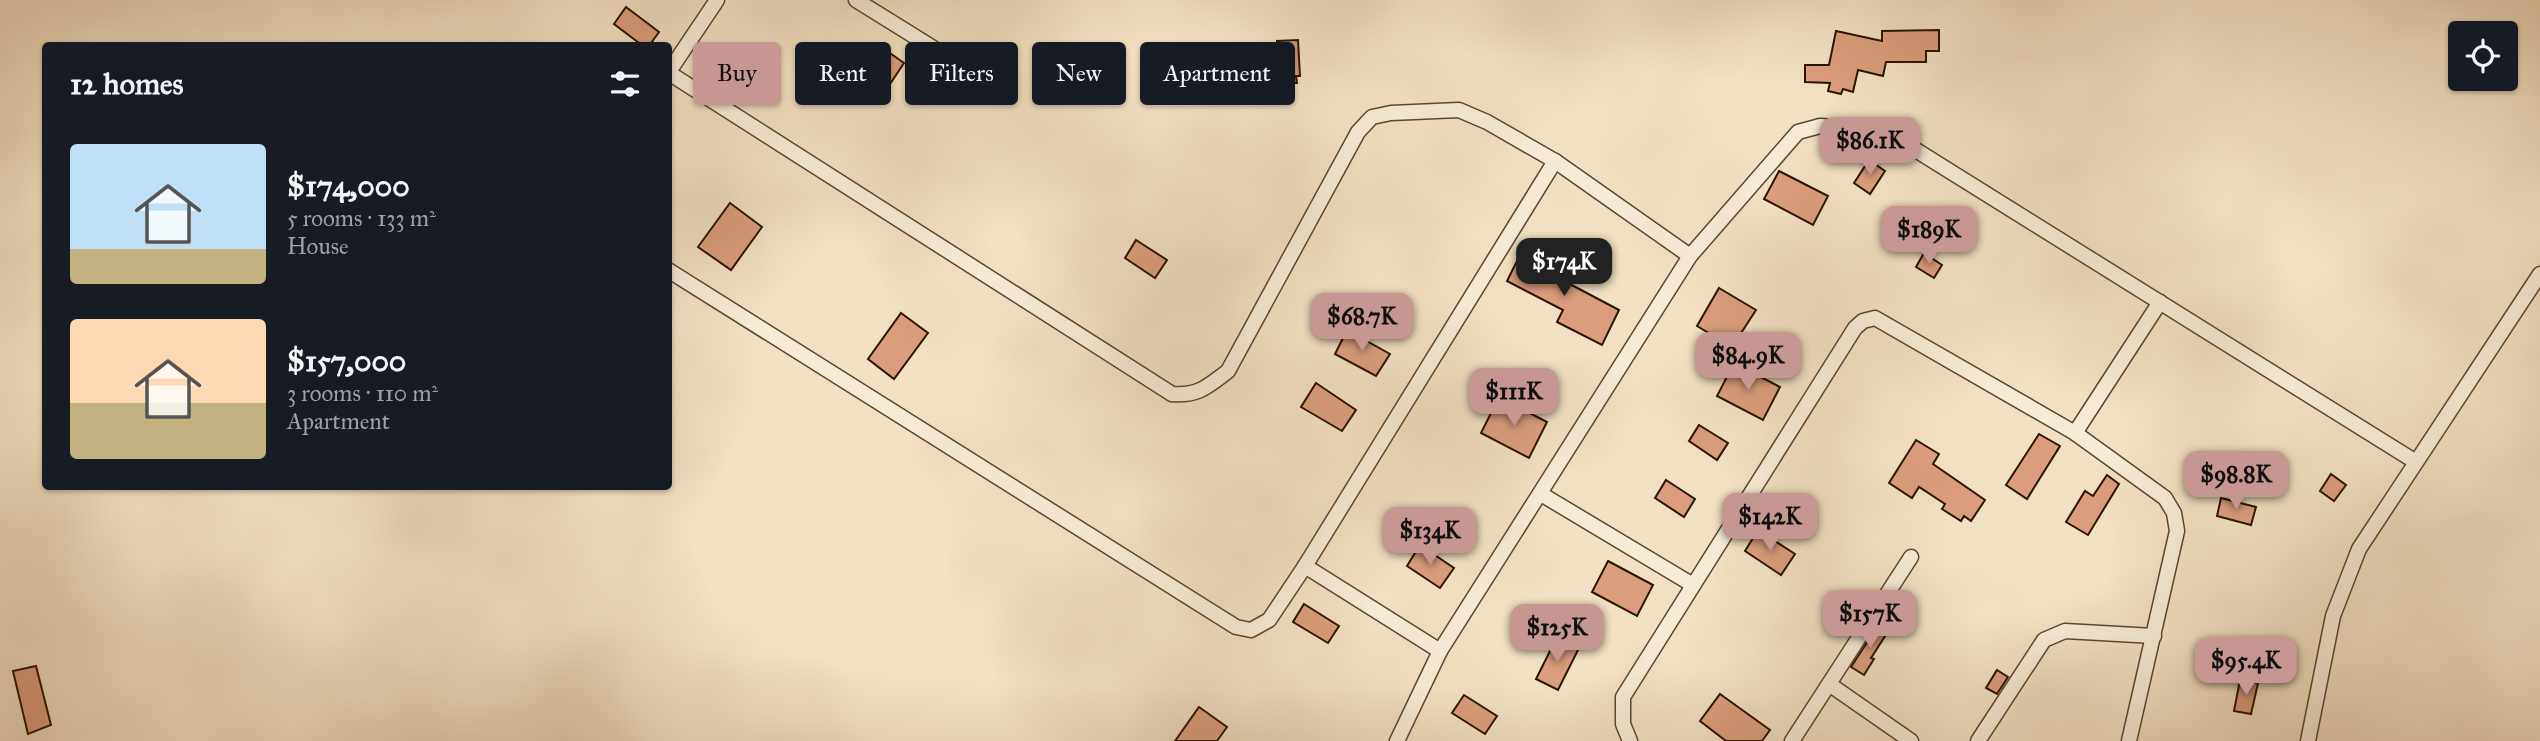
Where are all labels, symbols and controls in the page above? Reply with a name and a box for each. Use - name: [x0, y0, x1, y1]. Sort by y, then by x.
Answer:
- map controls: [2448, 21, 2518, 91]
- button: locate: [2448, 21, 2518, 91]
- chip: Buy: [693, 42, 781, 105]
- chip: Rent: [795, 42, 891, 105]
- chip: Filters: [905, 42, 1018, 105]
- chip: New: [1032, 42, 1126, 105]
- chip: Apartment: [1140, 42, 1295, 105]
- icon: filters: [606, 65, 644, 103]
- text: 12 homes: [70, 66, 183, 102]
- pin: $86.1K: [1813, 118, 1927, 177]
- text: $86.1K: [1836, 126, 1904, 154]
- text: $174,000: [287, 168, 410, 204]
- icon: home: [126, 172, 210, 256]
- text: 5 rooms · 133 m²: [287, 204, 436, 232]
- pin: $189K: [1880, 206, 1978, 266]
- text: $189K: [1897, 215, 1961, 243]
- text: House: [287, 232, 349, 260]
- pin: $174K: [1515, 238, 1613, 298]
- text: $174K: [1532, 247, 1596, 275]
- pin: $68.7K: [1305, 294, 1419, 353]
- text: $68.7K: [1327, 302, 1397, 330]
- pin: $84.9K: [1691, 332, 1805, 392]
- text: $84.9K: [1712, 341, 1784, 369]
- text: $157,000: [287, 343, 406, 379]
- icon: home: [126, 347, 210, 431]
- pin: $111K: [1465, 368, 1563, 428]
- text: $111K: [1485, 377, 1543, 405]
- text: 3 rooms · 110 m²: [287, 379, 438, 407]
- text: Apartment: [287, 407, 390, 435]
- pin: $98.8K: [2179, 452, 2293, 511]
- text: $98.8K: [2200, 460, 2272, 488]
- pin: $142K: [1721, 494, 1819, 553]
- text: $142K: [1738, 502, 1802, 530]
- pin: $134K: [1381, 508, 1479, 567]
- text: $134K: [1399, 516, 1461, 544]
- pin: $157K: [1821, 590, 1919, 650]
- text: $157K: [1839, 599, 1901, 627]
- pin: $125K: [1508, 604, 1606, 664]
- text: $125K: [1526, 613, 1588, 641]
- pin: $95.4K: [2189, 638, 2303, 697]
- text: $95.4K: [2211, 646, 2281, 674]

